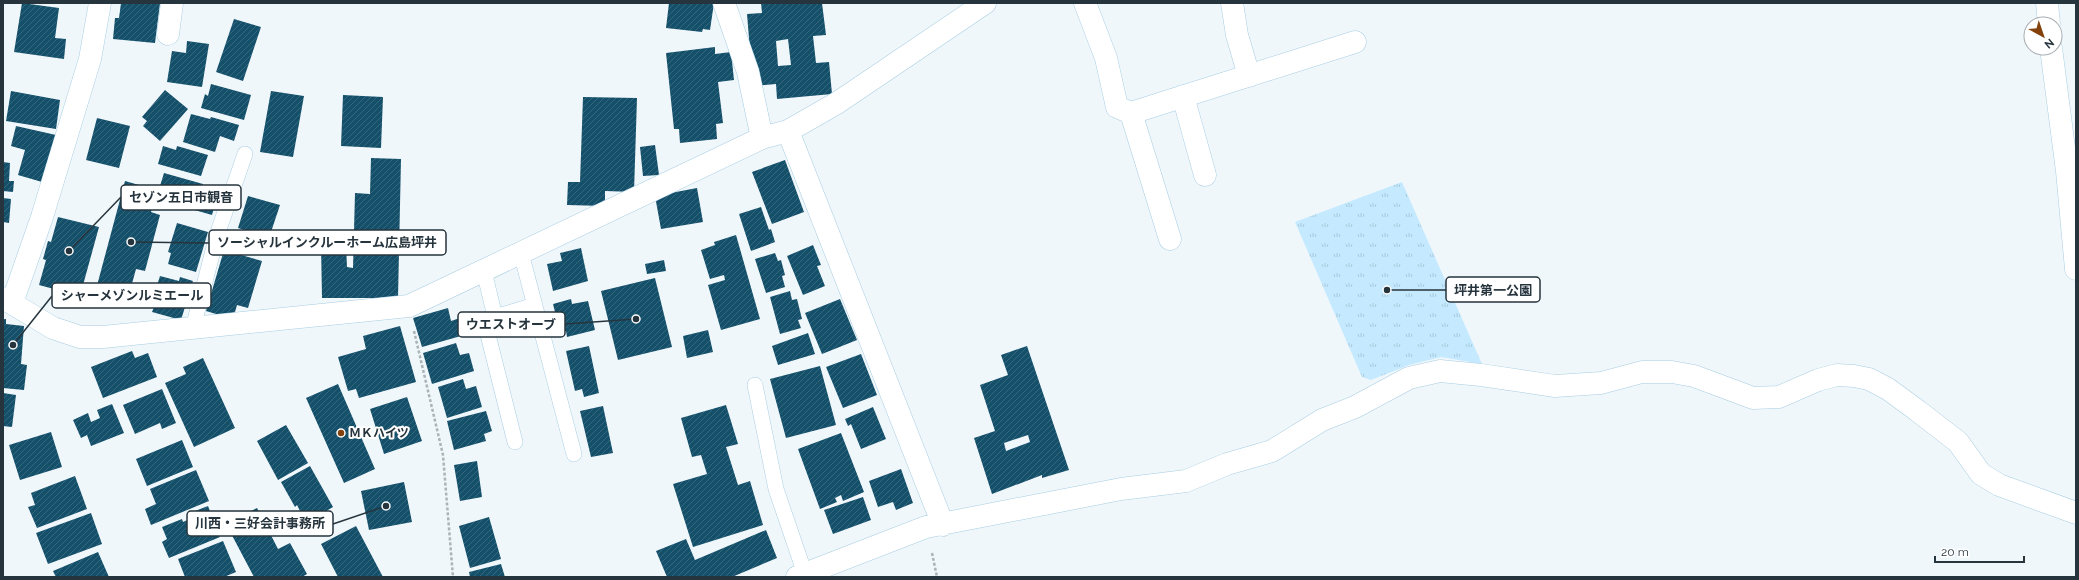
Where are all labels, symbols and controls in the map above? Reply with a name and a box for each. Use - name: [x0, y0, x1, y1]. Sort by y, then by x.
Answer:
- north arrow: [2023, 16, 2063, 56]
- text: N: [2042, 36, 2057, 51]
- callout: セゾン五日市観音: [121, 185, 241, 210]
- text: セゾン五日市観音: [129, 190, 233, 205]
- callout: ソーシャルインクルーホーム広島坪井: [209, 230, 446, 255]
- text: ソーシャルインクルーホーム広島坪井: [217, 235, 437, 250]
- callout: 坪井第一公園: [1446, 277, 1540, 302]
- callout: シャーメゾンルミエール: [52, 283, 211, 308]
- text: 坪井第一公園: [1454, 283, 1532, 298]
- text: シャーメゾンルミエール: [61, 288, 203, 303]
- callout: ウエストオーブ: [458, 312, 565, 337]
- text: ウエストオーブ: [466, 317, 556, 332]
- place label: ＭＫハイツ: [349, 426, 409, 440]
- marker: ＭＫハイツ: [336, 428, 346, 438]
- callout: 川西・三好会計事務所: [187, 511, 333, 536]
- text: 川西・三好会計事務所: [195, 516, 325, 531]
- scale bar: [1935, 538, 2024, 564]
- text: 20 m: [1941, 545, 1969, 559]

